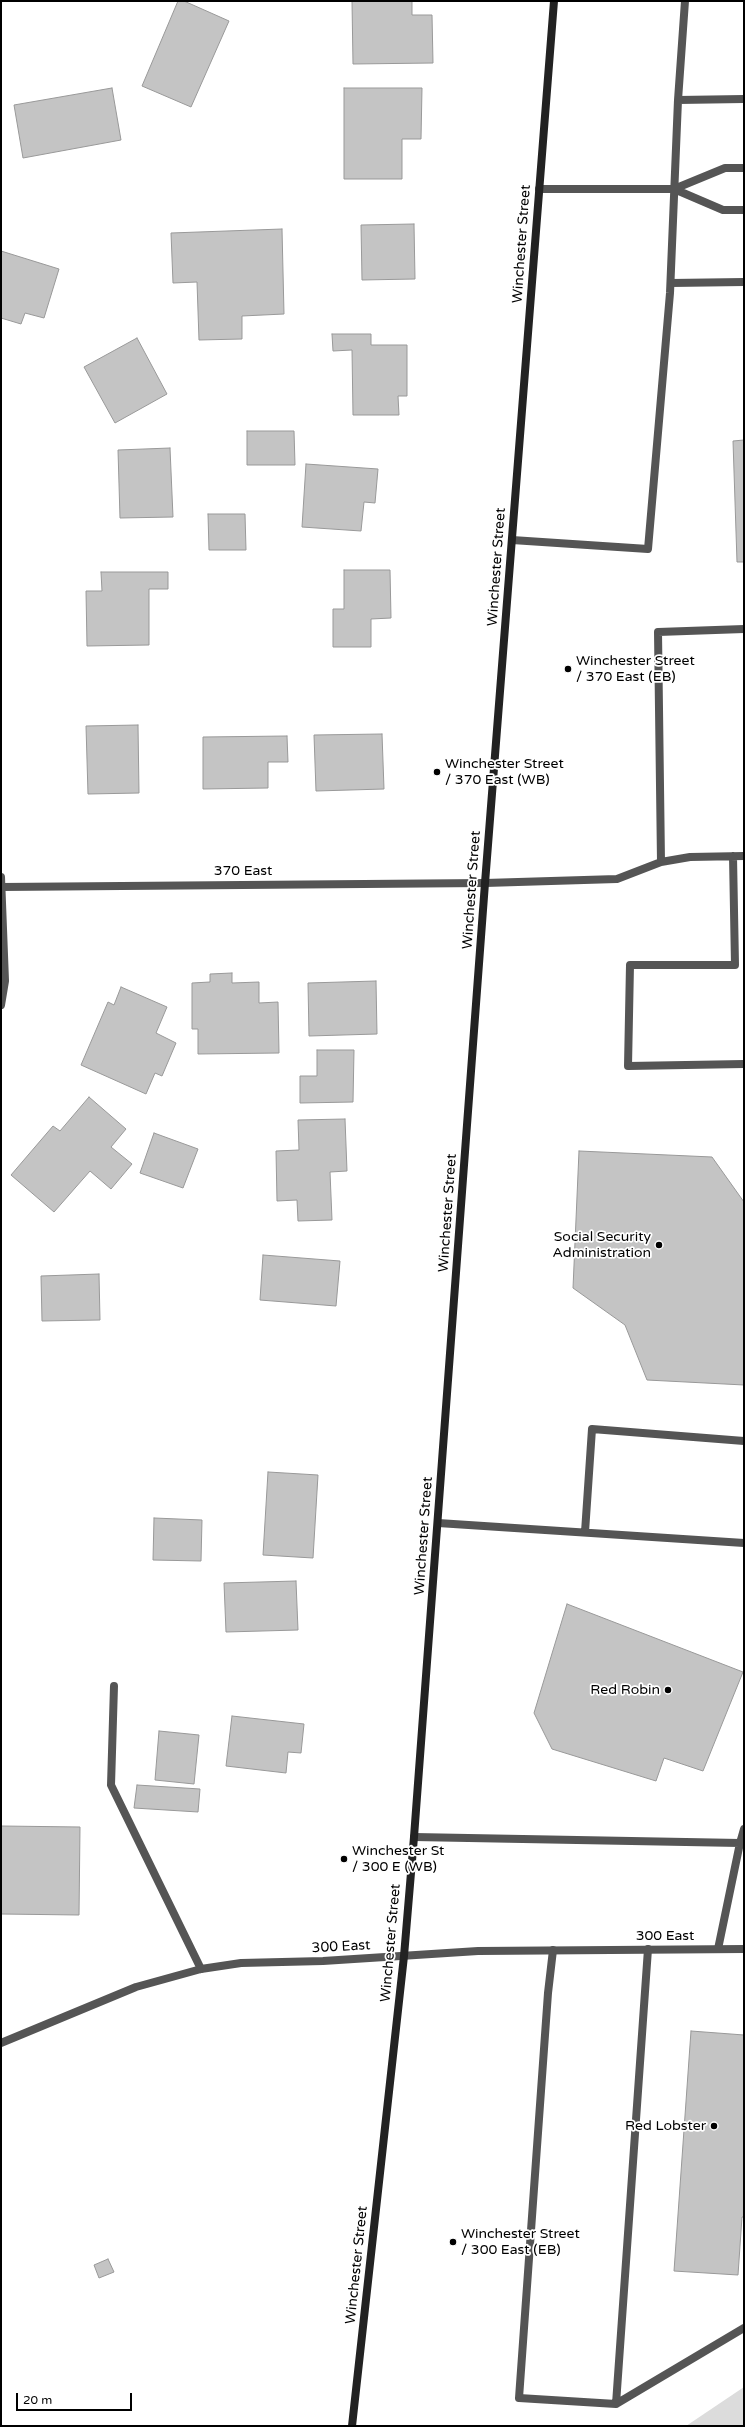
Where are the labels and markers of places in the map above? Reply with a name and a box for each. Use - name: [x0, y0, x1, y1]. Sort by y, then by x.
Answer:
- place label: Winchester Street / 370 East (EB): [576, 653, 695, 686]
- marker: Winchester Street / 370 East (EB): [563, 664, 573, 674]
- place label: Winchester Street / 370 East (WB): [445, 756, 564, 788]
- marker: Winchester Street / 370 East (WB): [432, 767, 442, 777]
- place label: Social Security Administration: [553, 1229, 651, 1262]
- marker: Social Security Administration: [654, 1240, 664, 1250]
- place label: Red Robin: [590, 1682, 660, 1698]
- marker: Red Robin: [663, 1685, 673, 1695]
- place label: Winchester St / 300 E (WB): [352, 1843, 444, 1876]
- marker: Winchester St / 300 E (WB): [339, 1854, 349, 1864]
- place label: Red Lobster: [625, 2118, 706, 2134]
- marker: Red Lobster: [709, 2121, 719, 2131]
- place label: Winchester Street / 300 East (EB): [461, 2226, 580, 2258]
- marker: Winchester Street / 300 East (EB): [448, 2237, 458, 2247]

